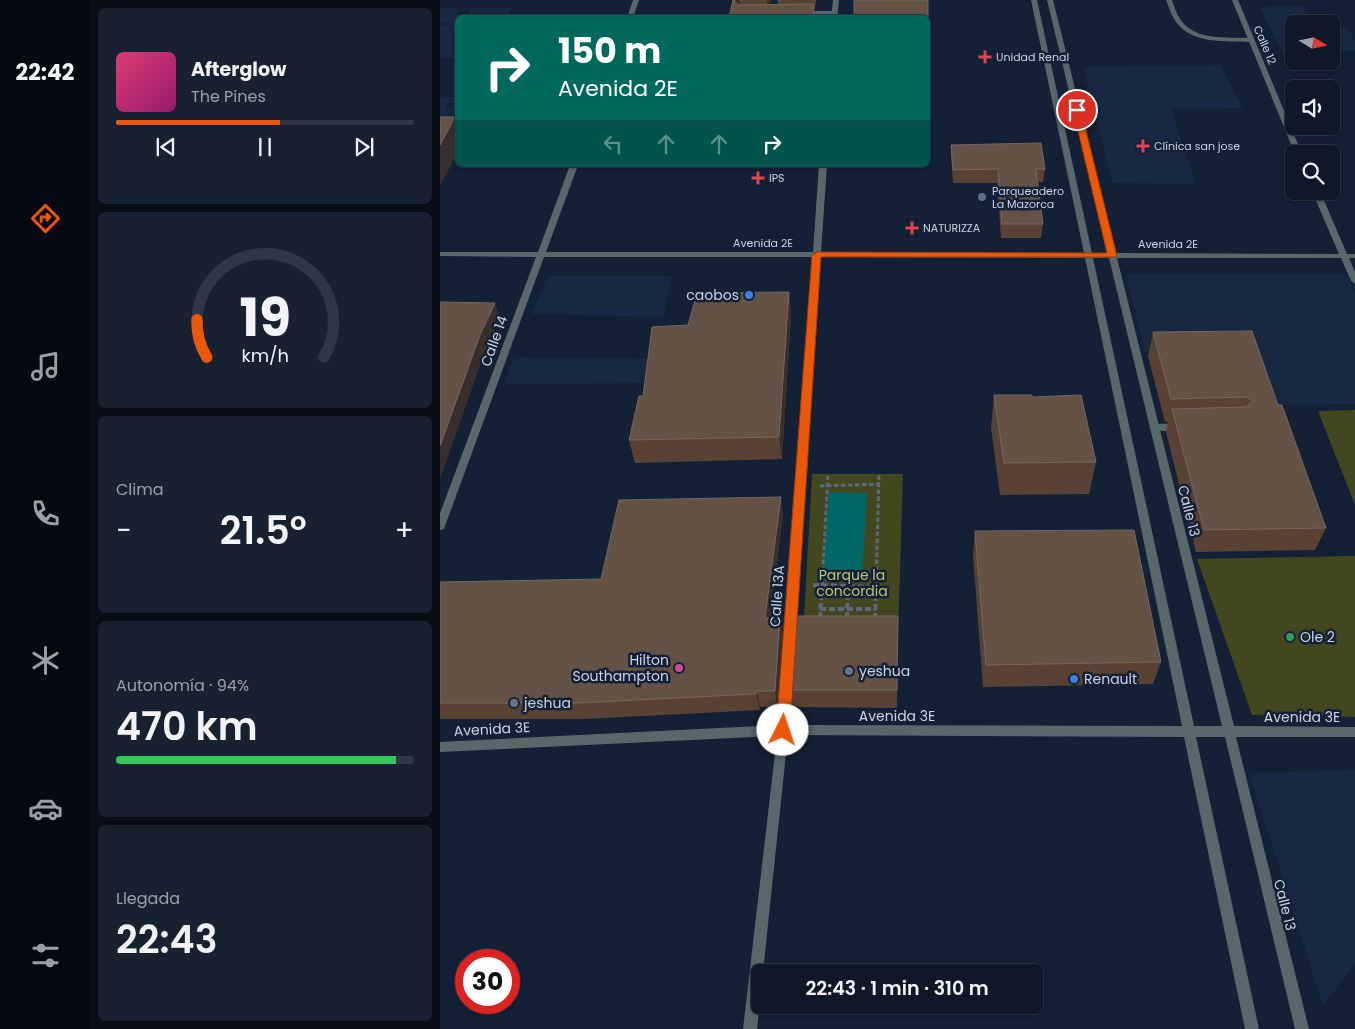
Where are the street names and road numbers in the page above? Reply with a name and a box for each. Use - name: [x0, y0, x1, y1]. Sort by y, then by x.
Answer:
- street label: Calle 12: [1250, 23, 1280, 67]
- street label: Avenida 2E: [733, 235, 793, 251]
- street label: Avenida 2E: [1138, 236, 1198, 252]
- street label: Calle 14: [476, 313, 513, 369]
- street label: Calle 13: [1173, 483, 1205, 539]
- street label: Calle 13A: [765, 565, 789, 627]
- street label: Avenida 3E: [859, 706, 935, 726]
- street label: Avenida 3E: [1264, 707, 1340, 727]
- street label: Avenida 3E: [453, 717, 531, 741]
- street label: Calle 13: [1269, 877, 1301, 933]

